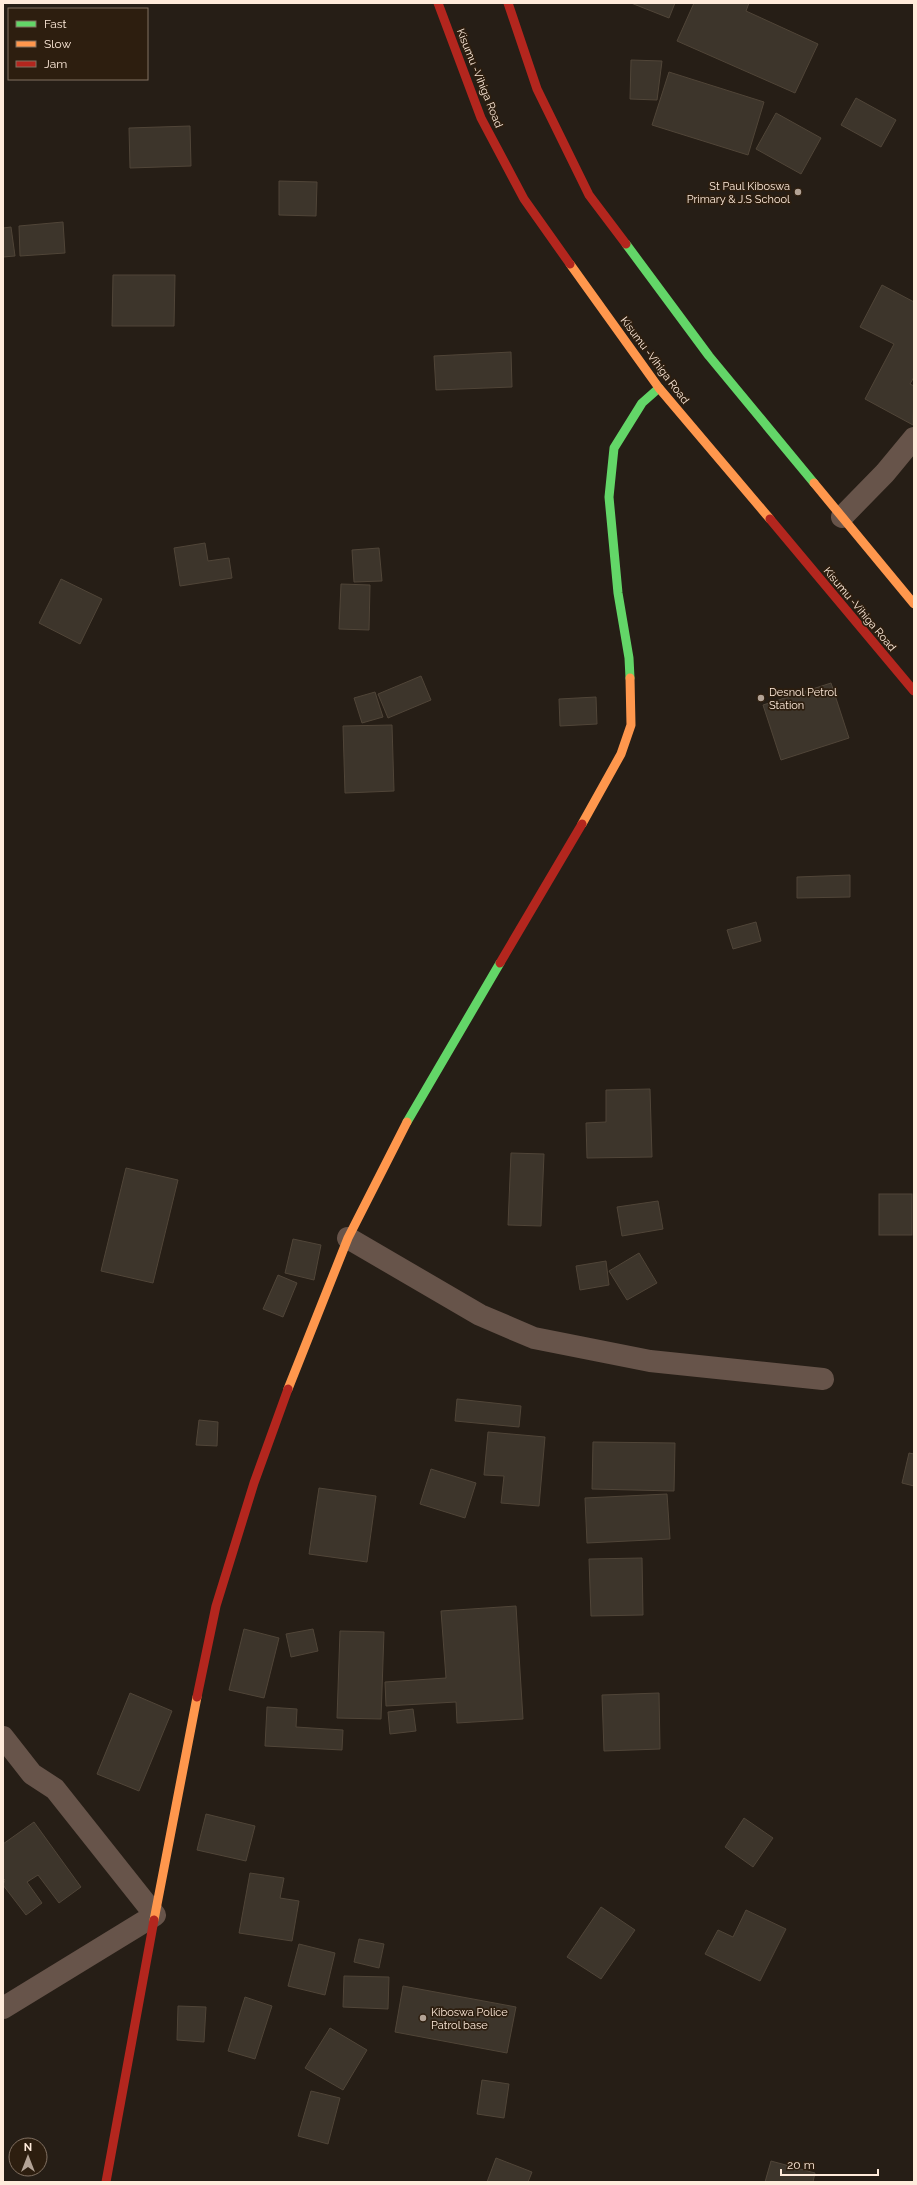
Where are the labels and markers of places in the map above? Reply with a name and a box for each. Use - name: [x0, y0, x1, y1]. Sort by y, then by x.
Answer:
- place label: St Paul Kiboswa Primary & J.S School: [687, 180, 790, 206]
- marker: St Paul Kiboswa Primary & J.S School: [793, 187, 803, 197]
- place label: Desnol Petrol Station: [769, 686, 837, 712]
- marker: Desnol Petrol Station: [756, 693, 766, 703]
- place label: Kiboswa Police Patrol base: [431, 2006, 508, 2032]
- marker: Kiboswa Police Patrol base: [418, 2013, 428, 2023]

